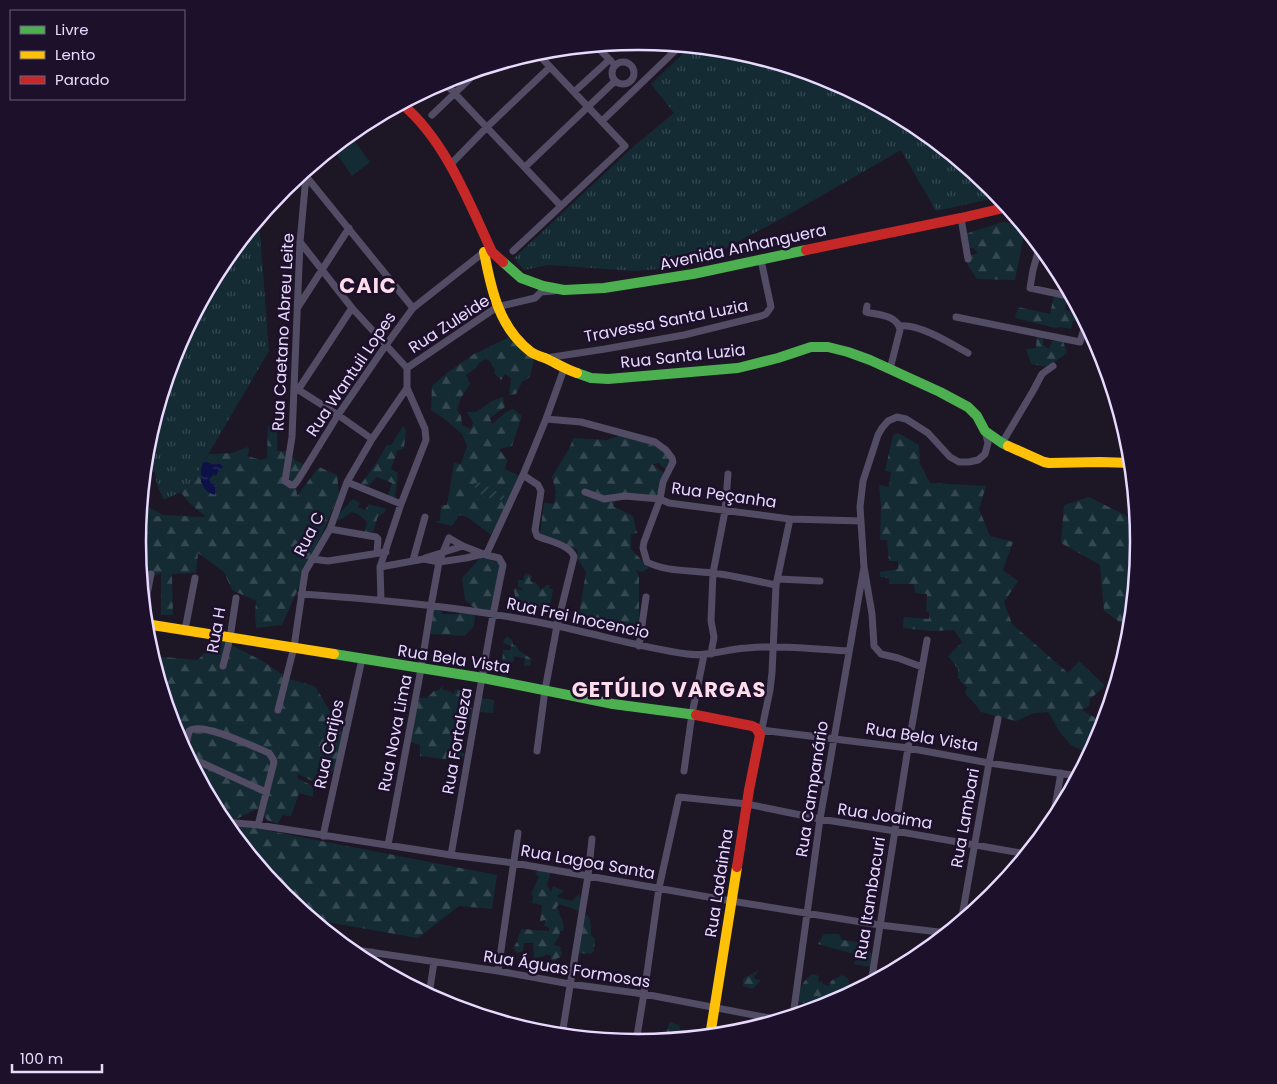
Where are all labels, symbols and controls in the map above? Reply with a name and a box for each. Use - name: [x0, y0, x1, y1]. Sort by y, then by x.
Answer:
- legend: [10, 10, 185, 100]
- text: Livre: [55, 19, 88, 40]
- text: Lento: [55, 44, 95, 65]
- text: Parado: [55, 69, 109, 90]
- street label: Avenida Anhanguera: [658, 218, 828, 276]
- street label: Rua Caetano Abreu Leite: [266, 232, 300, 431]
- district label: CAIC: [339, 271, 397, 300]
- street label: Rua Zuleide: [404, 289, 494, 359]
- street label: Travessa Santa Luzia: [582, 294, 750, 348]
- street label: Rua Wantuil Lopes: [301, 307, 401, 441]
- street label: Rua Santa Luzia: [619, 338, 747, 374]
- street label: Rua Peçanha: [670, 476, 778, 514]
- street label: Rua C: [288, 508, 330, 560]
- street label: Rua Frei Inocencio: [504, 592, 652, 644]
- street label: Rua H: [201, 605, 231, 655]
- street label: Rua Bela Vista: [396, 639, 512, 679]
- street label: Rua Nova Lima: [372, 673, 418, 793]
- district label: GETÚLIO VARGAS: [572, 675, 766, 704]
- street label: Rua Fortaleza: [436, 686, 478, 796]
- street label: Rua Carijos: [308, 697, 350, 791]
- street label: Rua Bela Vista: [864, 717, 980, 757]
- street label: Rua Campanário: [790, 719, 834, 859]
- street label: Rua Lambari: [945, 766, 985, 870]
- street label: Rua Joaima: [836, 797, 934, 835]
- street label: Rua Ladainha: [699, 827, 739, 939]
- street label: Rua Itambacuri: [849, 835, 891, 961]
- street label: Rua Lagoa Santa: [519, 839, 657, 885]
- street label: Rua Águas Formosas: [482, 944, 652, 994]
- scale bar: [12, 1042, 102, 1074]
- text: 100 m: [20, 1048, 63, 1069]

